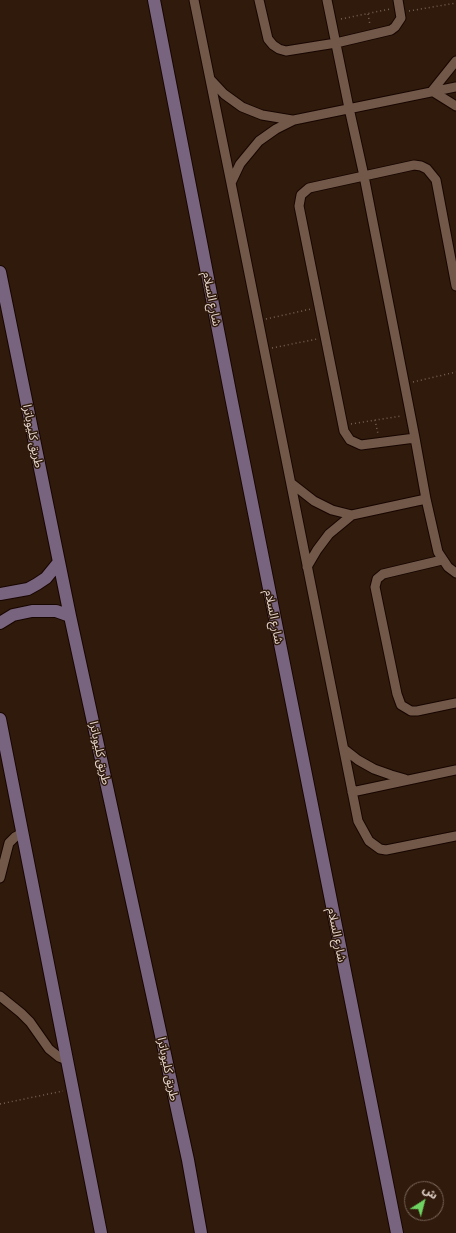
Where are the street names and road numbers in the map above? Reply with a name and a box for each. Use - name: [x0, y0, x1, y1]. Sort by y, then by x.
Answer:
- street label: شارع السلام: [200, 271, 224, 327]
- street label: طريق كليوباترا: [20, 403, 46, 469]
- street label: شارع السلام: [262, 589, 286, 645]
- street label: طريق كليوباترا: [86, 720, 114, 786]
- street label: شارع السلام: [325, 907, 349, 963]
- street label: طريق كليوباترا: [154, 1036, 182, 1102]

